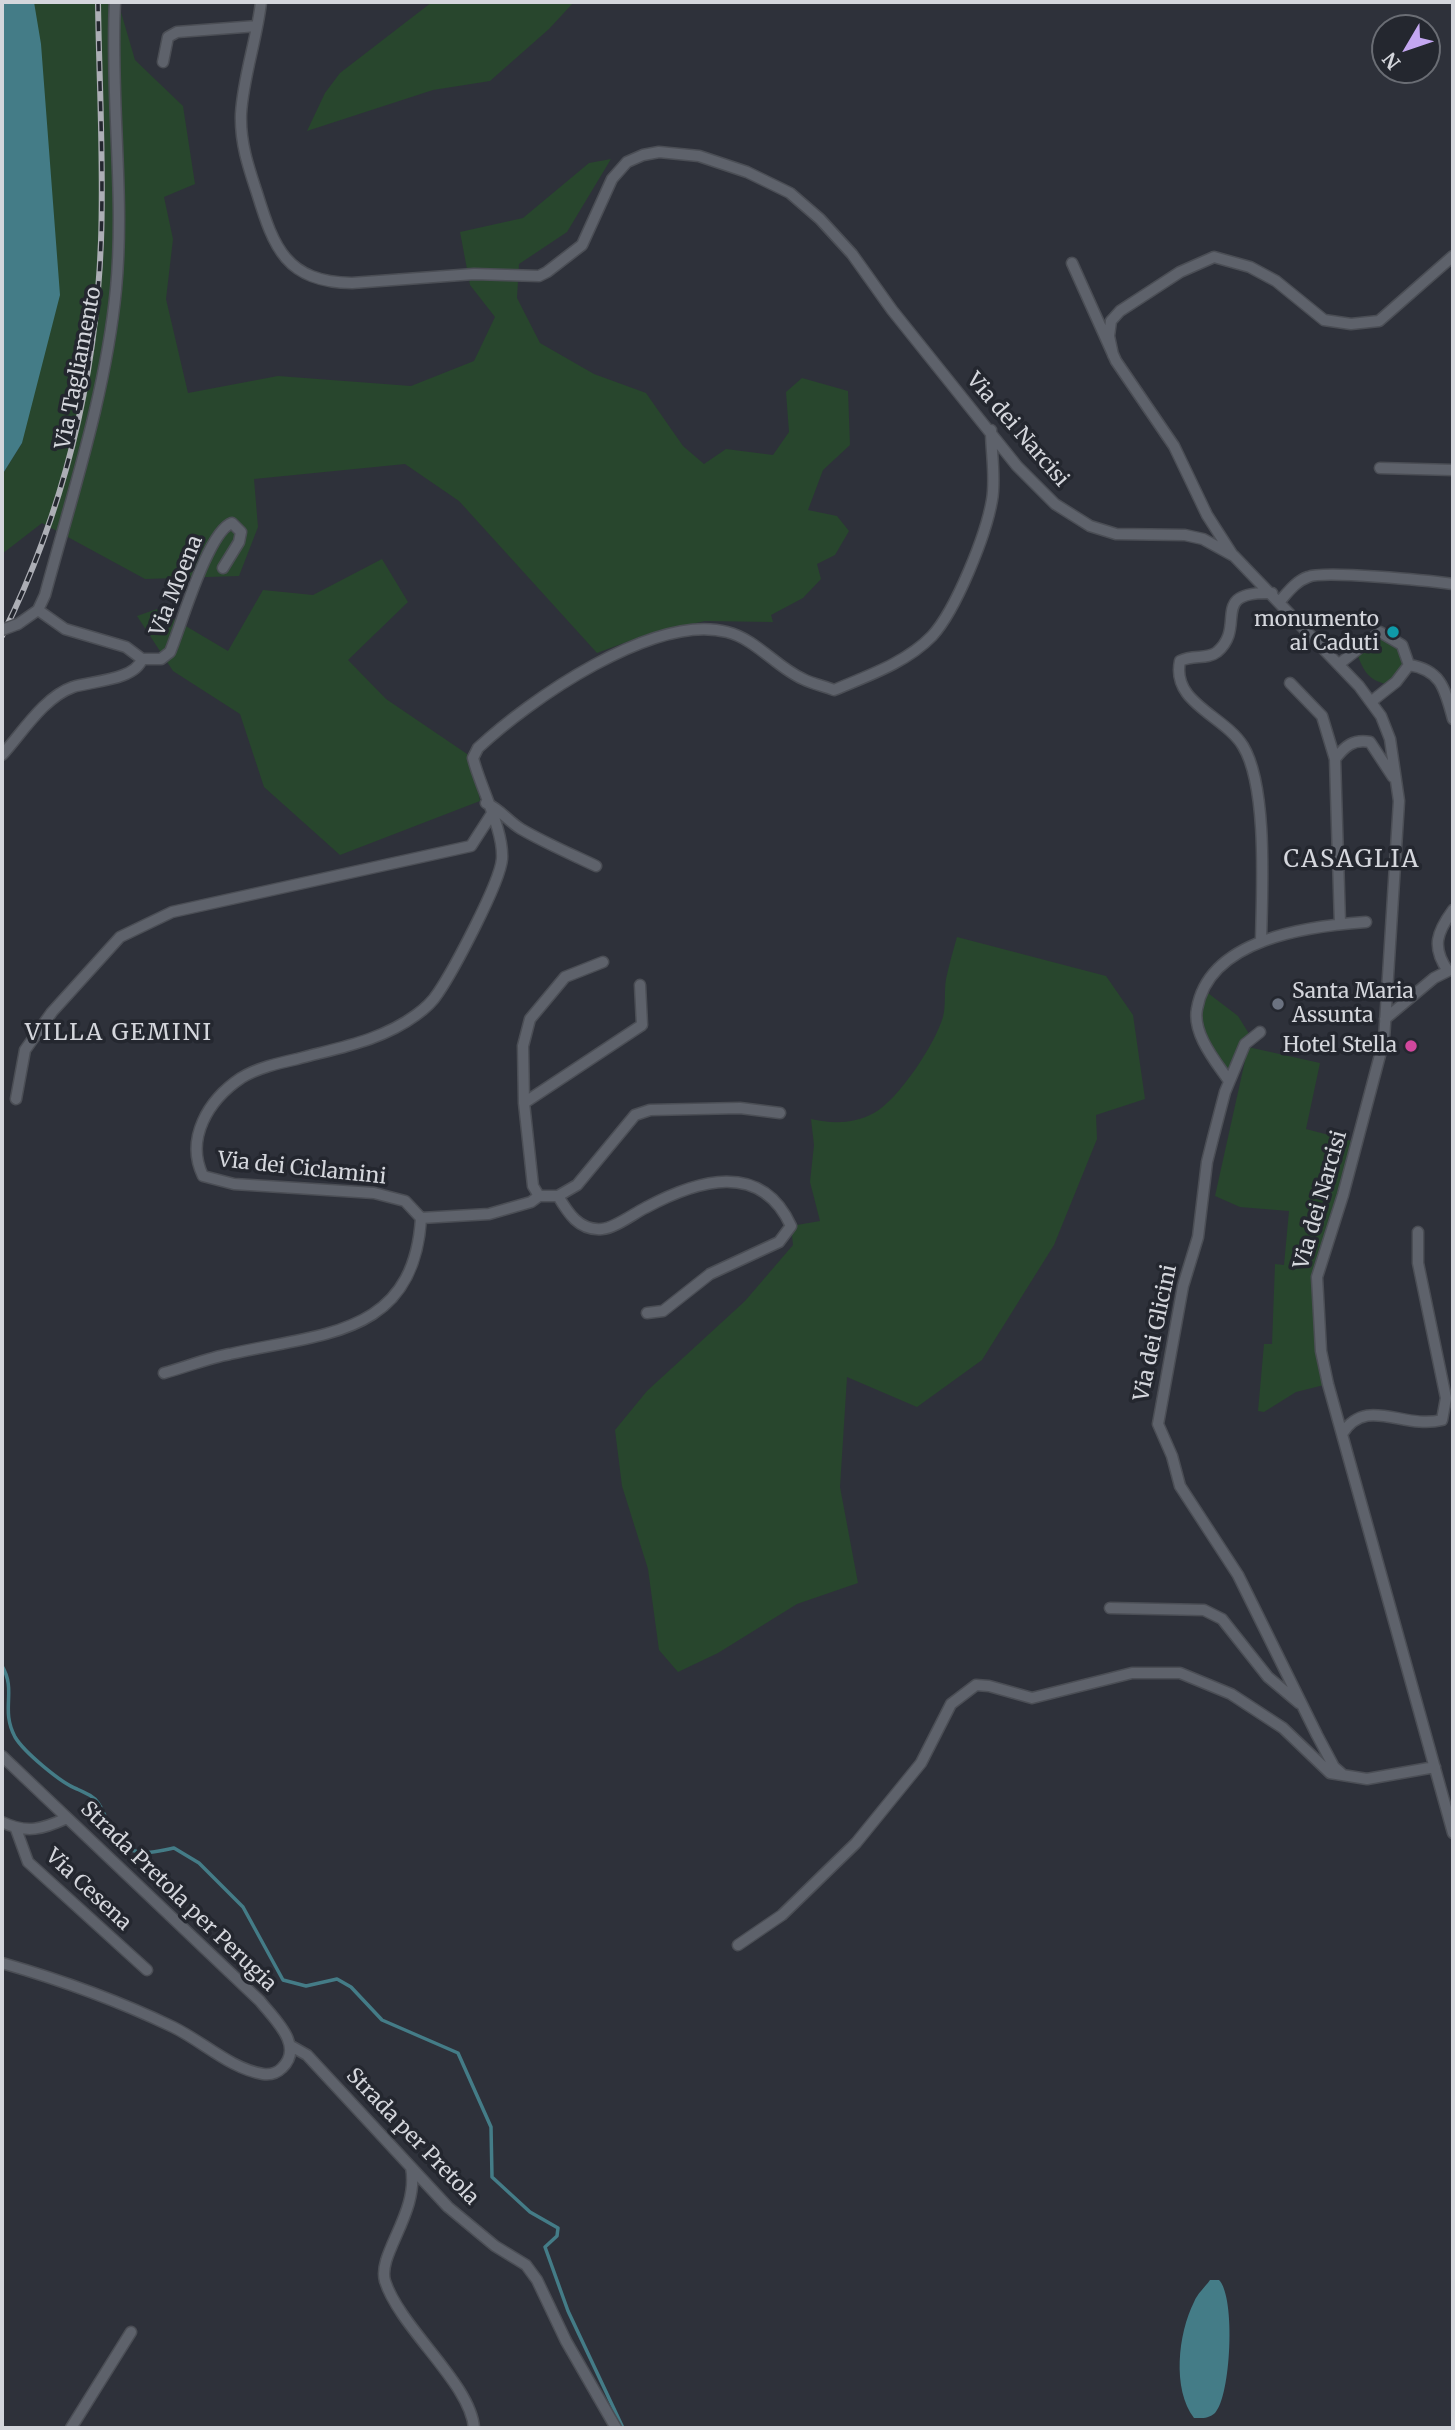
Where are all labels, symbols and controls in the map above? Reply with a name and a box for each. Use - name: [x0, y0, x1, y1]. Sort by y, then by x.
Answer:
- north arrow: [1371, 14, 1441, 84]
- text: N: [1377, 48, 1405, 74]
- street label: Via Tagliamento: [51, 285, 107, 451]
- street label: Via dei Narcisi: [961, 368, 1073, 492]
- street label: Via Moena: [145, 532, 209, 640]
- place label: monumento ai Caduti: [1254, 607, 1379, 657]
- marker: monumento ai Caduti: [1385, 624, 1401, 640]
- district label: CASAGLIA: [1285, 846, 1419, 874]
- place label: Santa Maria Assunta: [1292, 979, 1414, 1029]
- marker: Santa Maria Assunta: [1270, 996, 1286, 1012]
- district label: VILLA GEMINI: [26, 1019, 212, 1047]
- place label: Hotel Stella: [1283, 1033, 1397, 1059]
- marker: Hotel Stella: [1403, 1038, 1419, 1054]
- street label: Via dei Narcisi: [1289, 1128, 1353, 1272]
- street label: Via dei Ciclamini: [217, 1148, 387, 1190]
- street label: Via dei Glicini: [1129, 1262, 1183, 1404]
- street label: Strada Pretola per Perugia: [75, 1797, 281, 1997]
- street label: Via Cesena: [40, 1844, 136, 1936]
- street label: Strada per Pretola: [340, 2063, 484, 2211]

